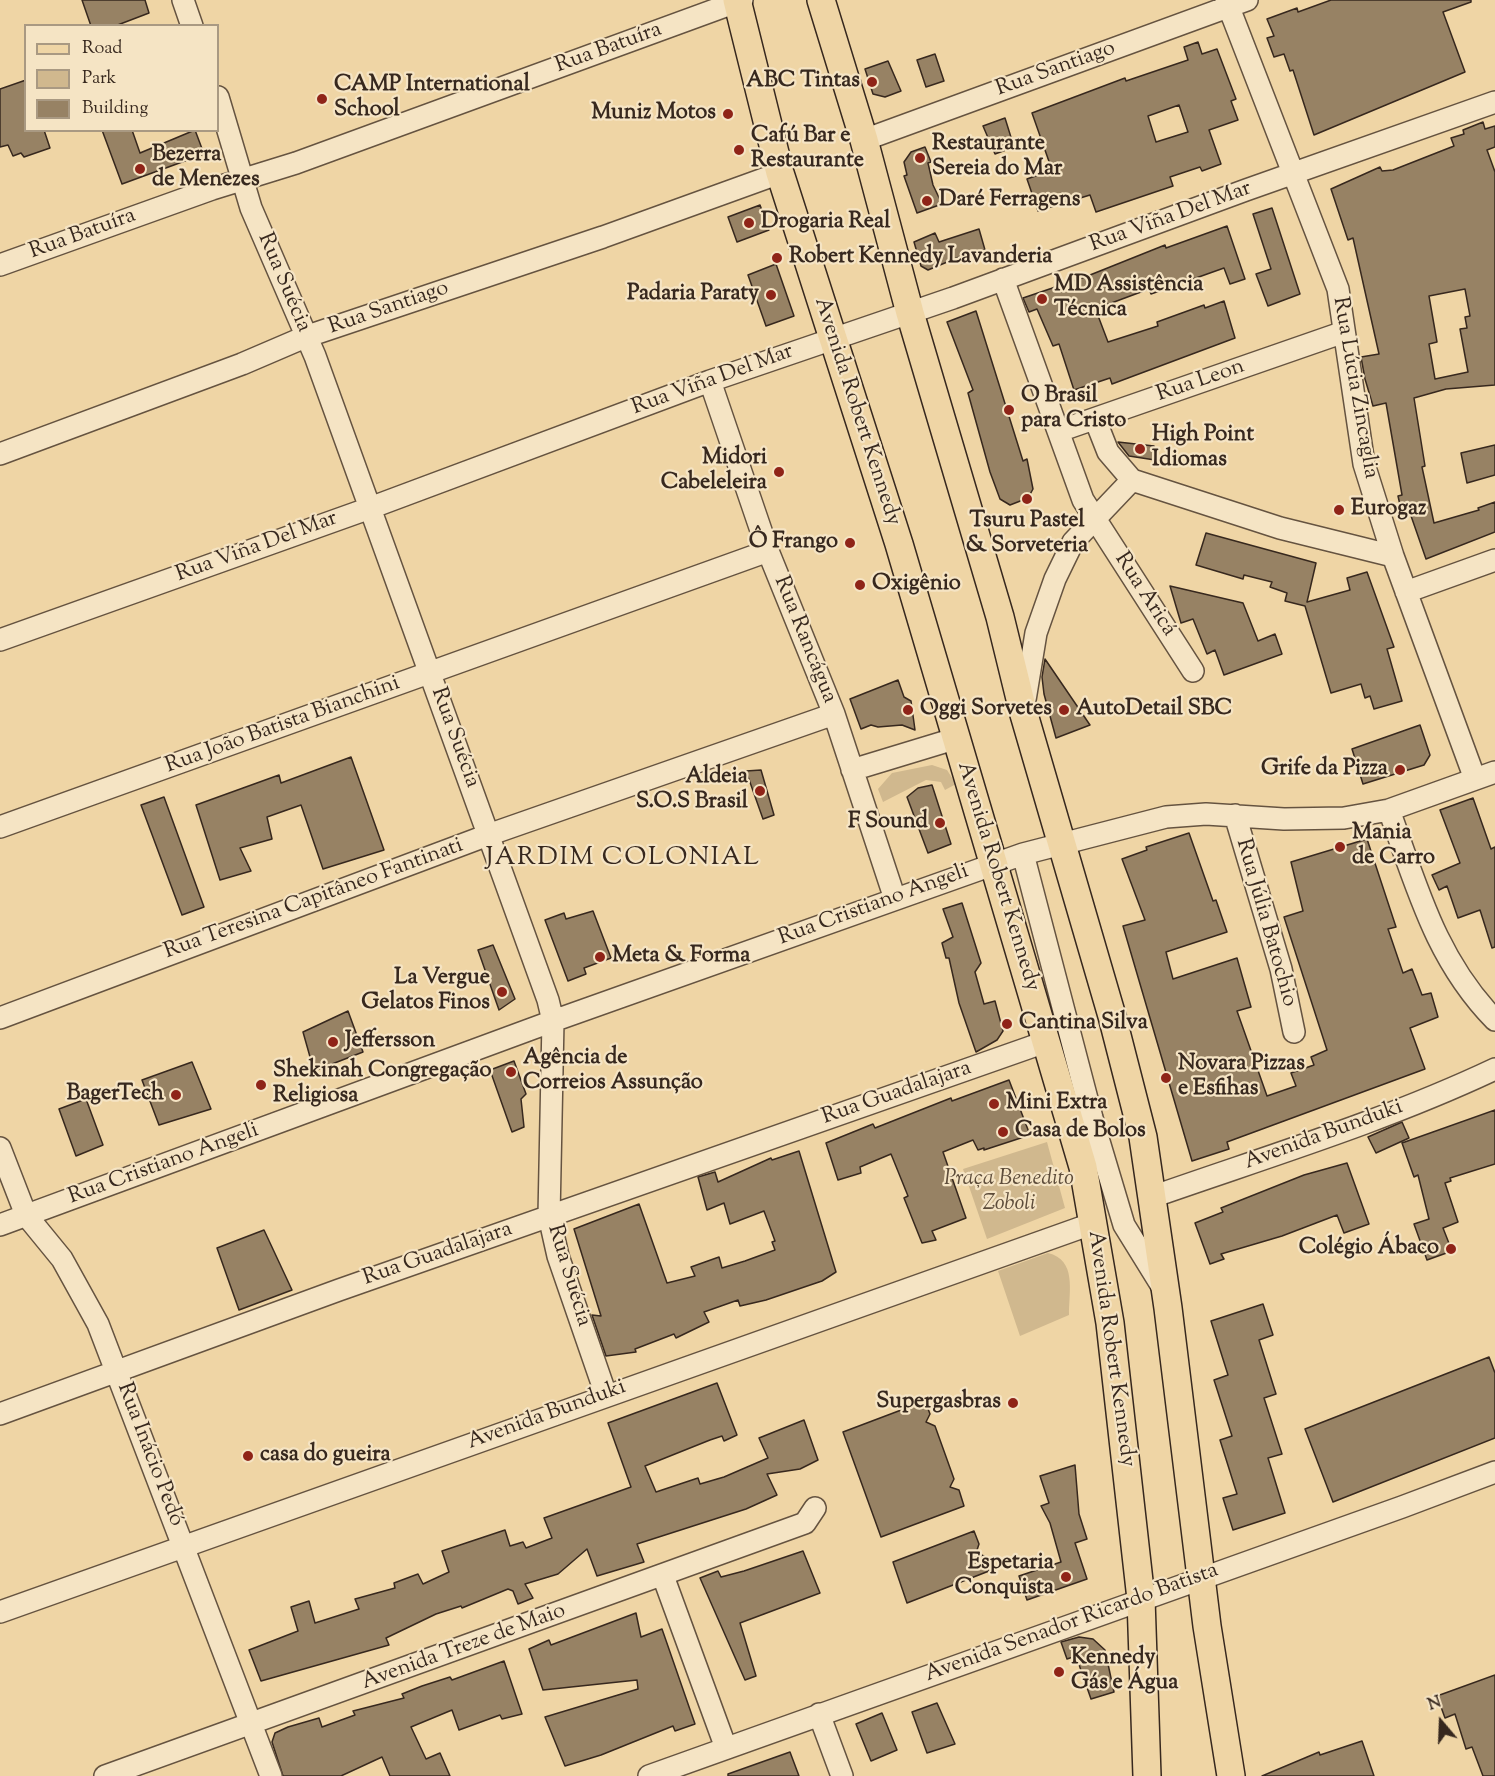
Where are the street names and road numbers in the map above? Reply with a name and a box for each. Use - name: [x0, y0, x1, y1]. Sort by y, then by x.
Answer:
- street label: Rua Batuíra: [552, 18, 666, 80]
- street label: Rua Santiago: [993, 36, 1119, 104]
- street label: Rua Viña Del Mar: [1087, 177, 1255, 259]
- street label: Rua Batuíra: [26, 204, 140, 266]
- street label: Rua Suécia: [250, 230, 316, 336]
- street label: Rua Santiago: [326, 276, 452, 342]
- street label: Avenida Robert Kennedy: [807, 295, 905, 529]
- street label: Rua Lúcia Zincaglia: [1325, 295, 1383, 481]
- street label: Rua Viña Del Mar: [629, 340, 797, 422]
- street label: Rua Leon: [1154, 355, 1248, 409]
- street label: Rua Viña Del Mar: [173, 507, 341, 589]
- street label: Rua Aricá: [1107, 548, 1181, 642]
- street label: Rua Rancágua: [767, 573, 841, 707]
- street label: Rua João Batista Bianchini: [162, 671, 404, 781]
- street label: Rua Suécia: [424, 684, 484, 792]
- street label: Avenida Robert Kennedy: [950, 759, 1044, 995]
- street label: Rua Teresina Capitâneo Fantinati: [161, 834, 467, 966]
- street label: Rua Júlia Batochio: [1228, 836, 1302, 1010]
- street label: Rua Cristiano Angeli: [775, 859, 973, 953]
- street label: Rua Guadalajara: [819, 1056, 975, 1132]
- street label: Avenida Bunduki: [1241, 1095, 1407, 1177]
- street label: Rua Cristiano Angeli: [65, 1118, 263, 1212]
- street label: Rua Guadalajara: [360, 1217, 516, 1293]
- street label: Rua Suécia: [540, 1222, 596, 1330]
- street label: Avenida Robert Kennedy: [1080, 1229, 1140, 1469]
- street label: Avenida Bunduki: [464, 1375, 630, 1457]
- street label: Rua Inácio Pedó: [110, 1380, 188, 1530]
- street label: Avenida Senador Ricardo Batista: [922, 1559, 1222, 1689]
- street label: Avenida Treze de Maio: [358, 1599, 570, 1697]

